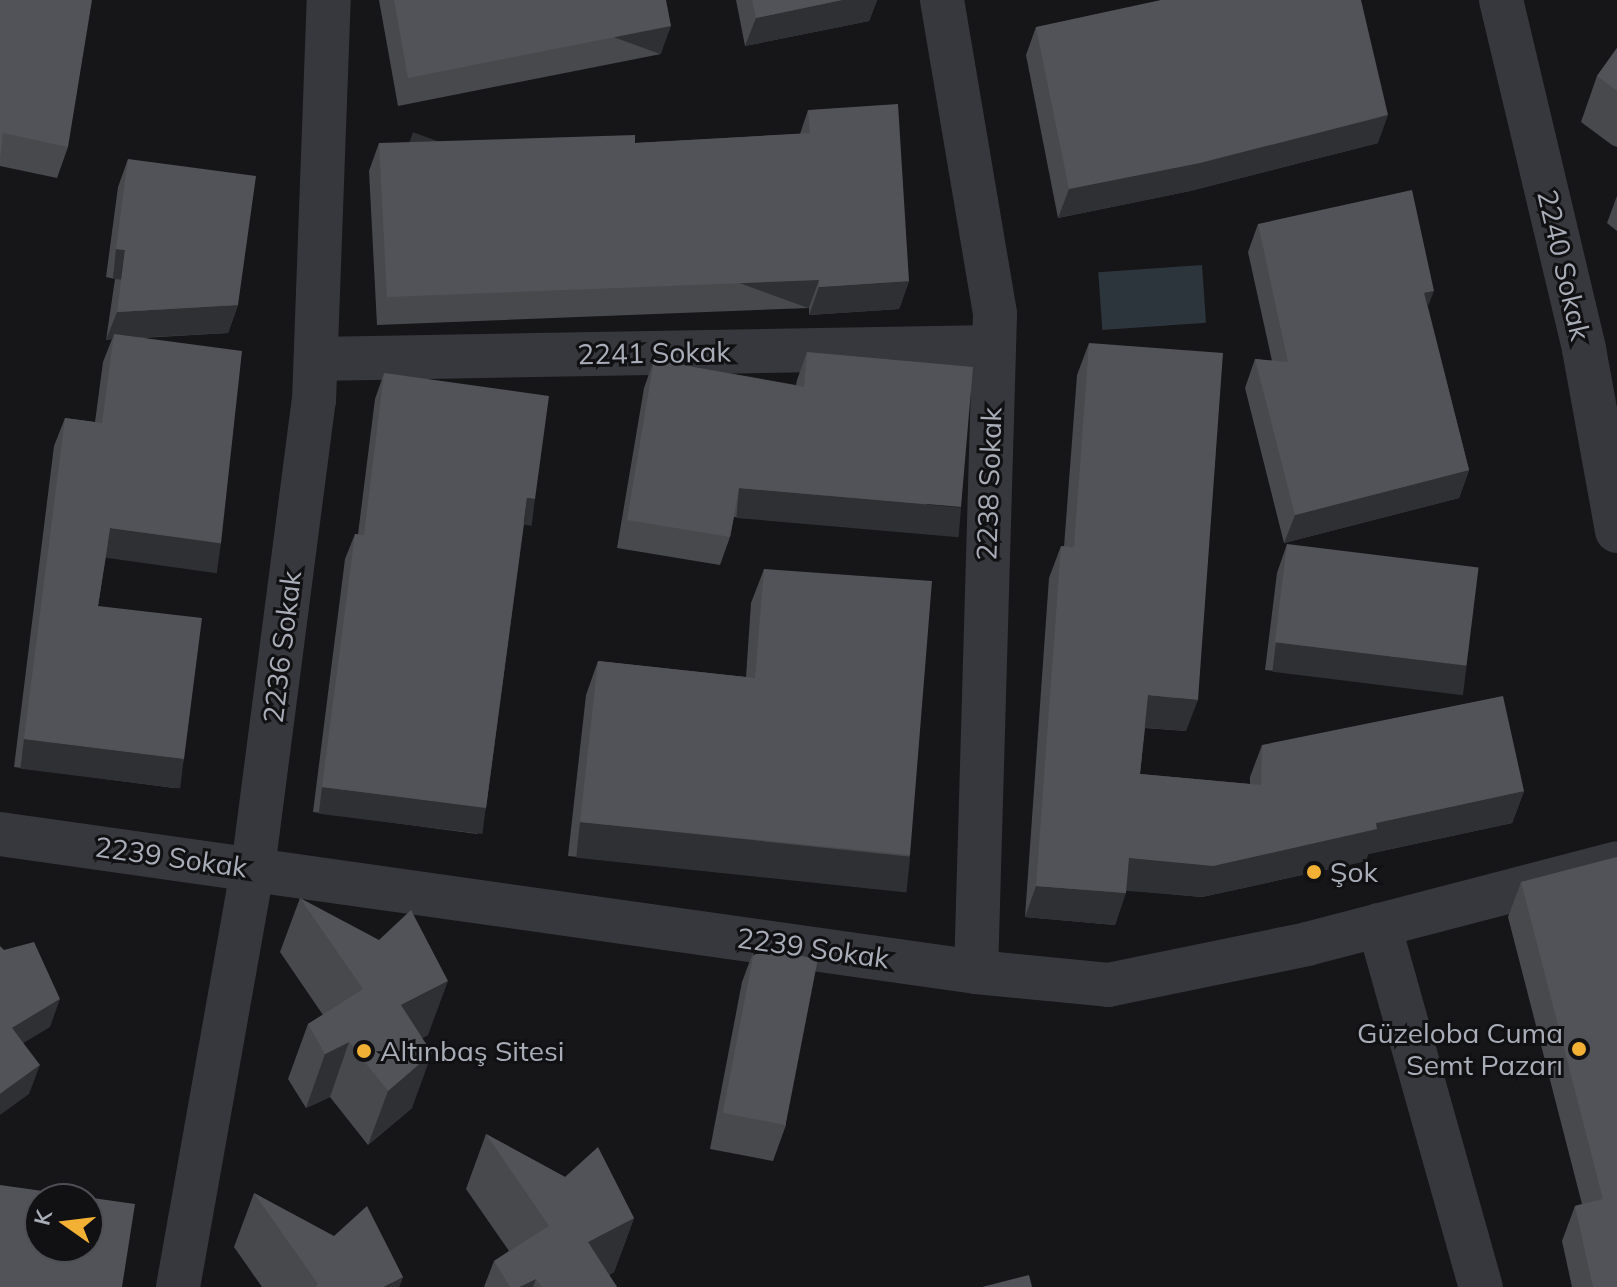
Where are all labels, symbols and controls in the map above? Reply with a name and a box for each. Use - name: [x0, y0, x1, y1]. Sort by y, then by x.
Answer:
- street label: 2240 Sokak: [1530, 186, 1598, 344]
- street label: 2241 Sokak: [577, 335, 731, 371]
- street label: 2238 Sokak: [970, 407, 1008, 561]
- street label: 2236 Sokak: [256, 569, 308, 725]
- street label: 2239 Sokak: [93, 830, 249, 884]
- place label: Şok: [1330, 855, 1378, 889]
- marker: Şok: [1305, 863, 1323, 881]
- street label: 2239 Sokak: [735, 921, 891, 975]
- place label: Güzeloba Cuma Semt Pazarı: [1357, 1016, 1563, 1082]
- place label: Altınbaş Sitesi: [380, 1034, 564, 1068]
- marker: Güzeloba Cuma Semt Pazarı: [1570, 1040, 1588, 1058]
- marker: Altınbaş Sitesi: [355, 1042, 373, 1060]
- north arrow: [24, 1183, 104, 1263]
- text: K: [27, 1207, 58, 1228]

